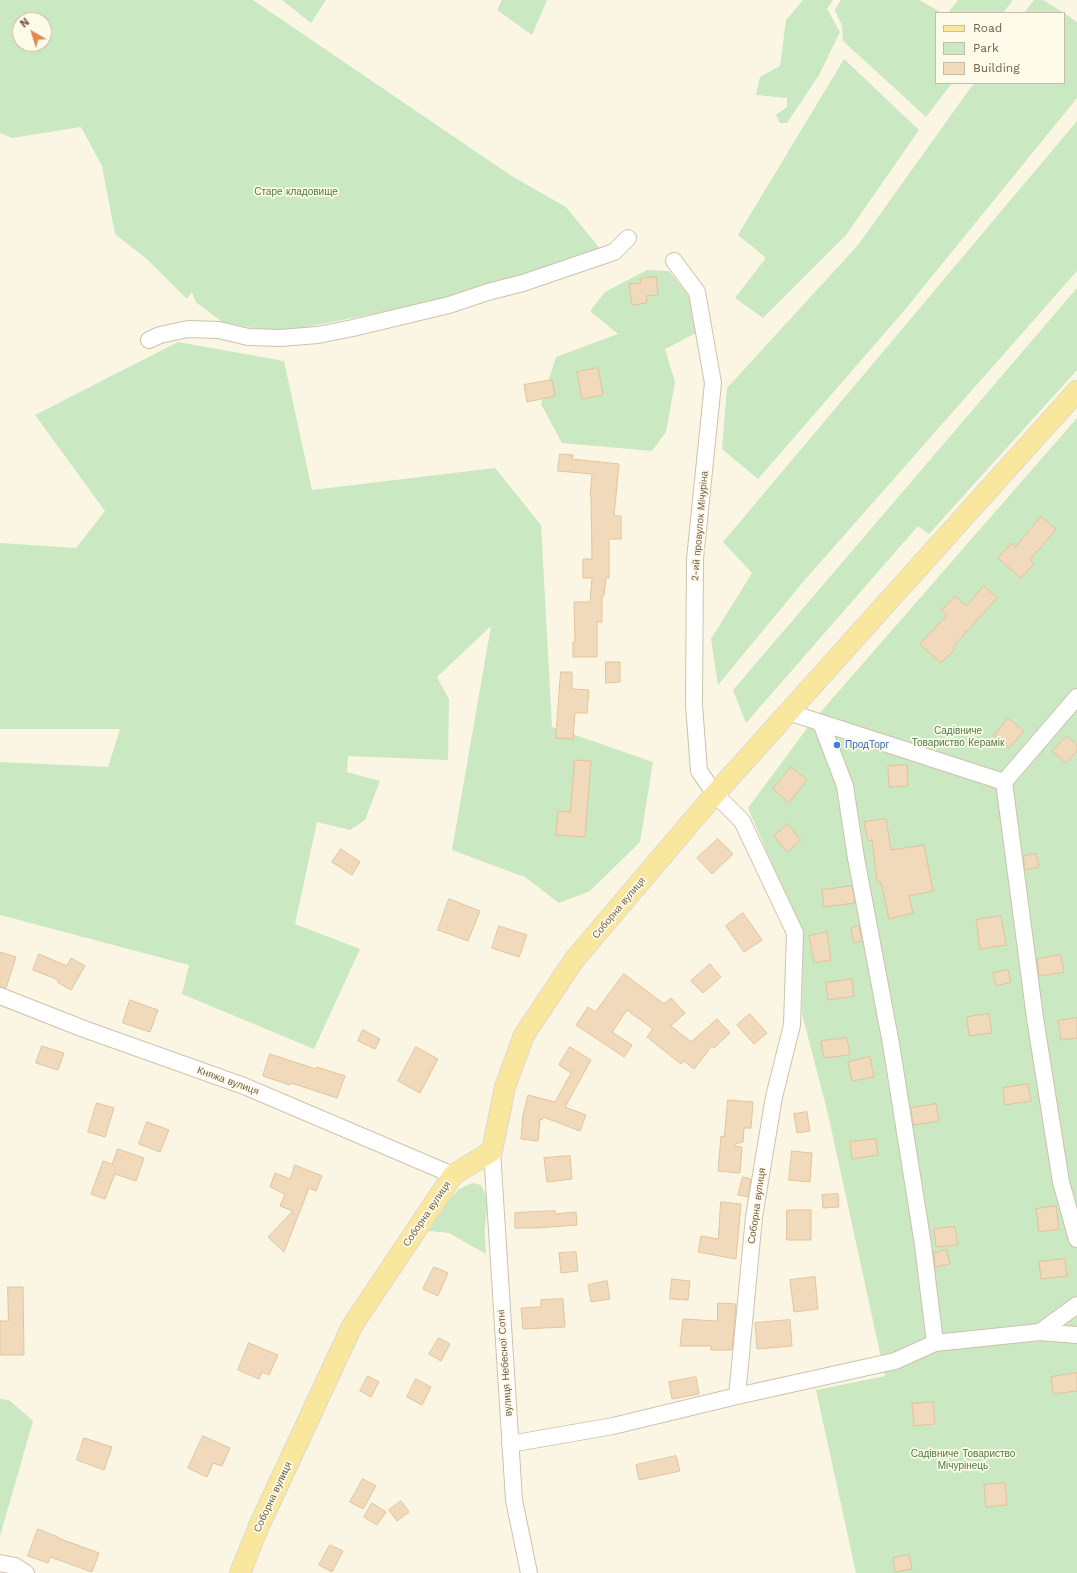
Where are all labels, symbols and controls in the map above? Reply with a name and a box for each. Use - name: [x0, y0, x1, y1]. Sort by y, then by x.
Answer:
- north arrow: [12, 12, 52, 52]
- legend: [935, 12, 1065, 84]
- text: N: [18, 15, 32, 31]
- text: Road: [973, 21, 1002, 35]
- text: Park: [973, 41, 999, 55]
- text: Building: [973, 61, 1020, 75]
- park label: Старе кладовище: [254, 186, 338, 198]
- street label: 2-ий провулок Мічуріна: [689, 470, 711, 582]
- park label: Садівниче Товариство Керамік: [912, 725, 1004, 748]
- place label: ПродТорг: [845, 739, 889, 751]
- marker: ПродТорг: [832, 740, 842, 750]
- street label: Соборна вулиця: [590, 875, 648, 941]
- street label: Княжа вулиця: [195, 1064, 261, 1098]
- street label: Соборна вулиця: [746, 1167, 768, 1245]
- street label: Соборна вулиця: [401, 1179, 453, 1249]
- street label: вулиця Небесної Сотні: [495, 1309, 515, 1417]
- park label: Садівниче Товариство Мічурінець: [911, 1448, 1015, 1472]
- street label: Соборна вулиця: [251, 1460, 295, 1534]

